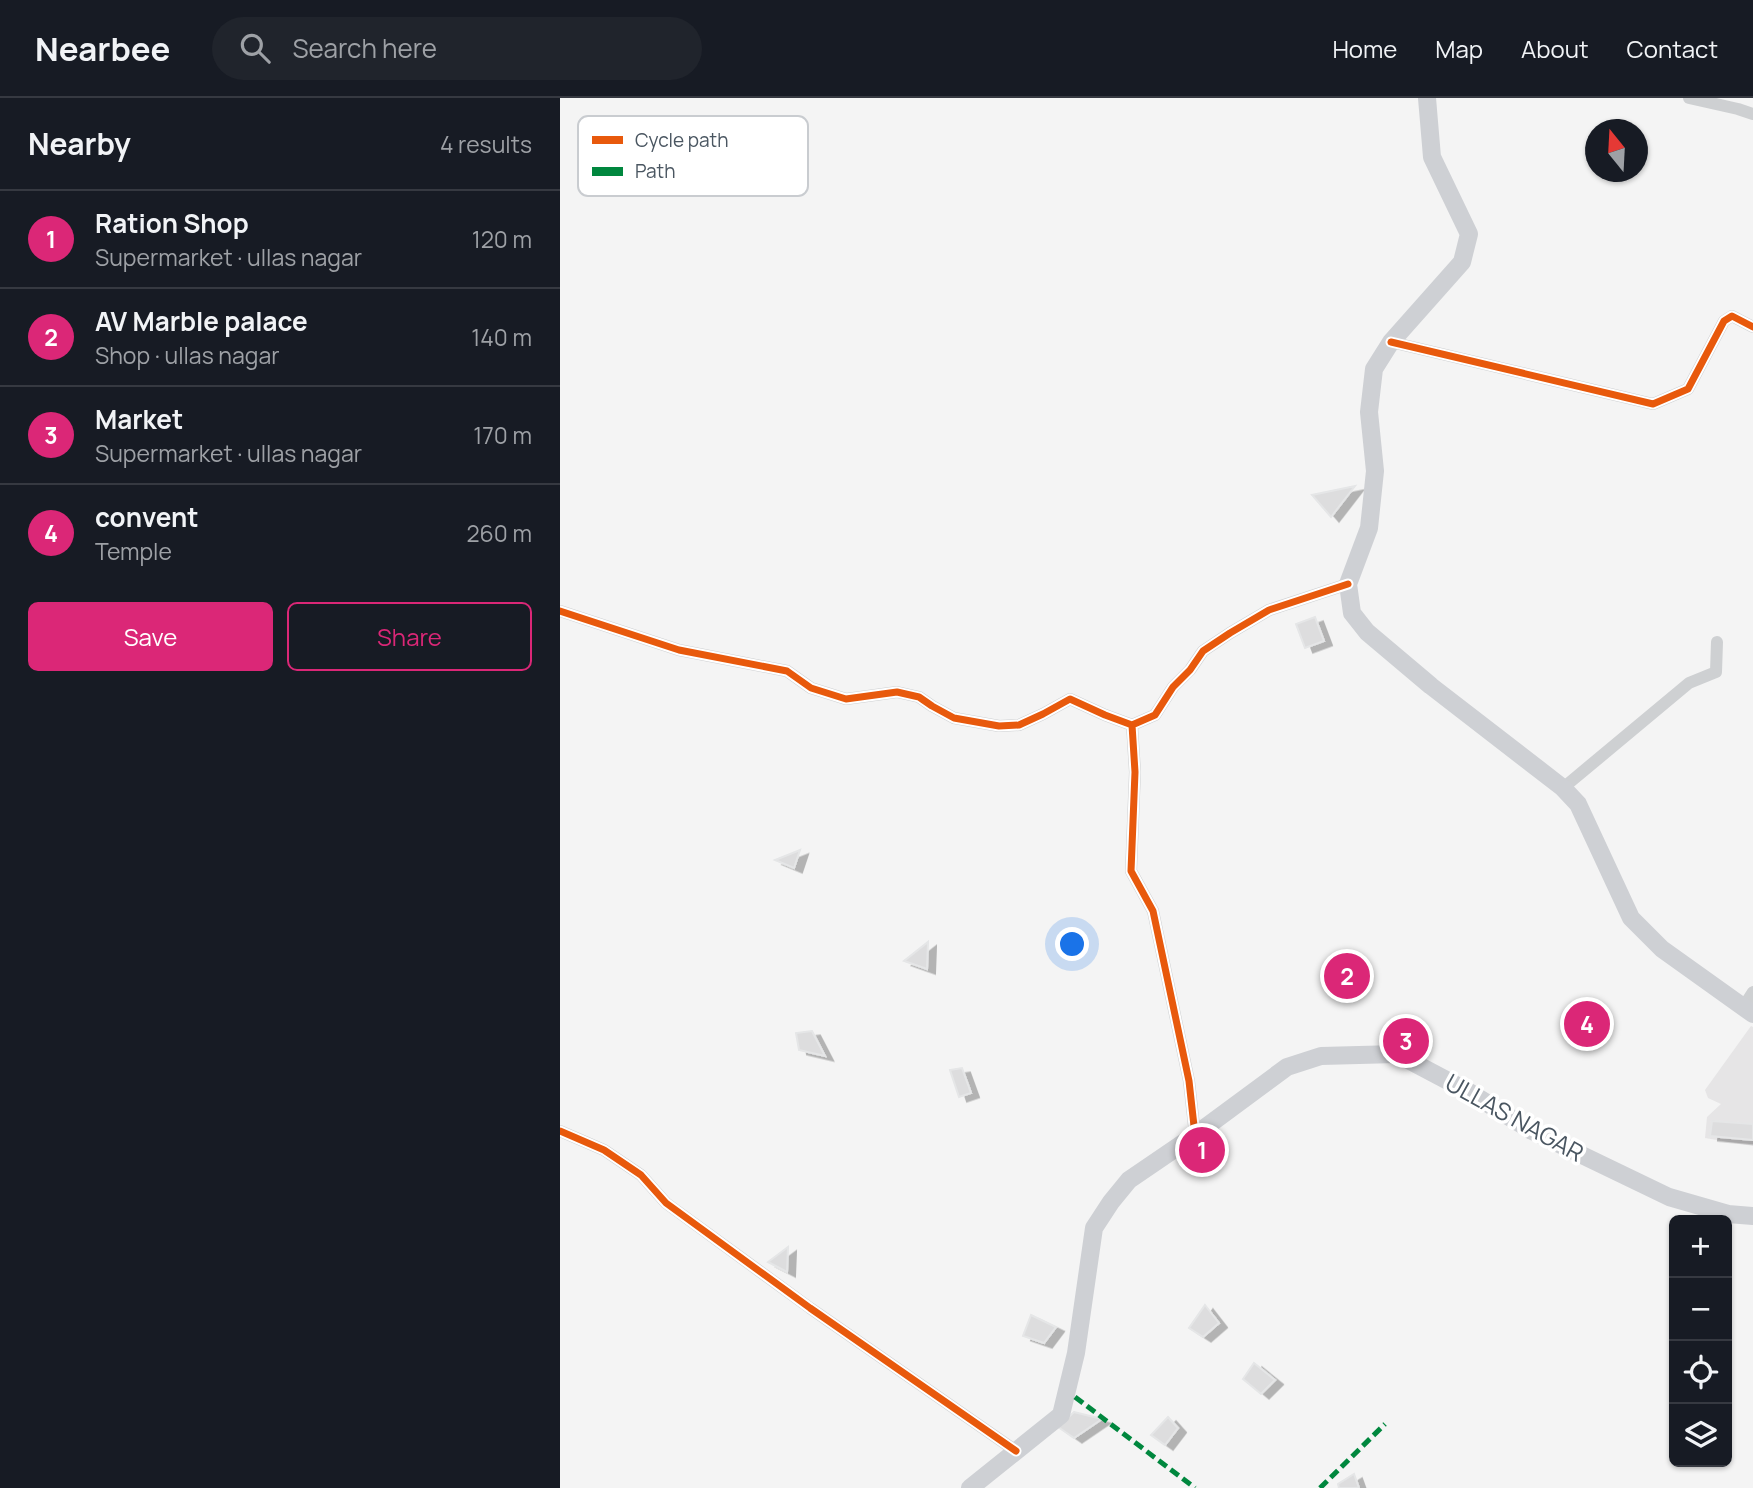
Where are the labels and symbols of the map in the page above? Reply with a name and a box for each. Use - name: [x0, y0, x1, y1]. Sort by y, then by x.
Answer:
- legend: [578, 116, 808, 196]
- north arrow: [1585, 119, 1648, 182]
- text: Cycle path: [635, 127, 729, 153]
- text: Path: [635, 158, 675, 184]
- your location: [1055, 927, 1089, 961]
- pin: 2: [1324, 950, 1370, 1002]
- pin: 4: [1564, 998, 1610, 1050]
- pin: 3: [1383, 1015, 1429, 1067]
- street label: ULLAS NAGAR: [1440, 1065, 1590, 1169]
- pin: 1: [1179, 1124, 1225, 1176]

